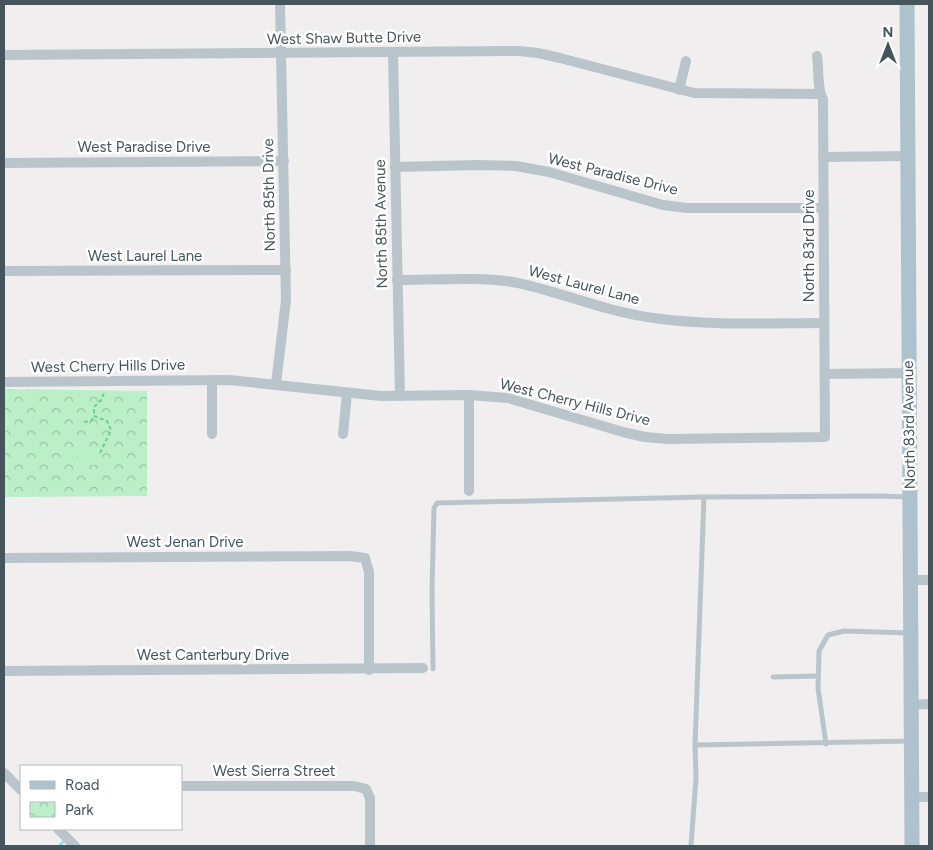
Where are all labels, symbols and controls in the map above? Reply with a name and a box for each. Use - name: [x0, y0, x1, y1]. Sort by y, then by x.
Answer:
- north arrow: [863, 20, 913, 70]
- text: N: [883, 24, 893, 41]
- street label: West Shaw Butte Drive: [267, 28, 421, 48]
- street label: West Paradise Drive: [77, 138, 211, 156]
- street label: North 85th Drive: [259, 138, 279, 252]
- street label: West Paradise Drive: [546, 149, 680, 199]
- street label: North 85th Avenue: [371, 159, 391, 289]
- street label: North 83rd Drive: [800, 190, 818, 302]
- street label: West Laurel Lane: [88, 247, 202, 265]
- street label: West Laurel Lane: [526, 261, 642, 309]
- street label: West Cherry Hills Drive: [31, 356, 185, 376]
- street label: North 83rd Avenue: [899, 360, 919, 490]
- street label: West Cherry Hills Drive: [498, 375, 652, 429]
- street label: West Jenan Drive: [126, 533, 244, 551]
- street label: West Canterbury Drive: [137, 646, 289, 664]
- street label: West Sierra Street: [213, 762, 336, 780]
- legend: [20, 765, 182, 830]
- text: Road: [65, 776, 100, 794]
- text: Park: [65, 801, 94, 819]

